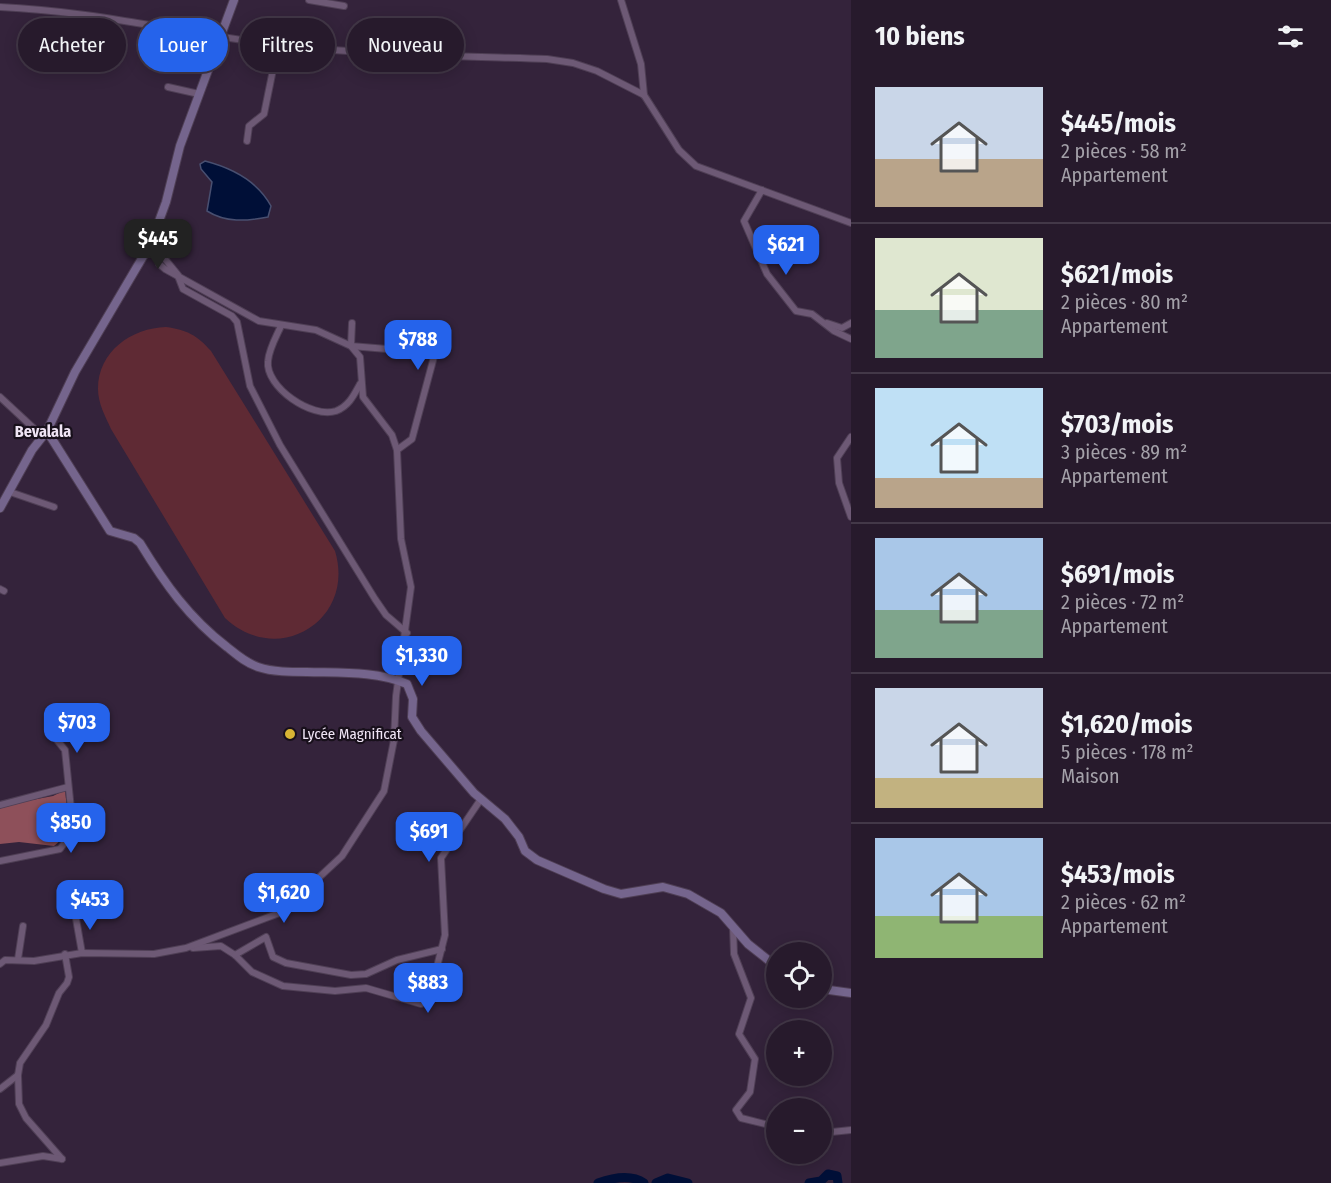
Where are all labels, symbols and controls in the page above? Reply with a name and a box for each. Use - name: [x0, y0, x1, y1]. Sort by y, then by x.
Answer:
- chip: Acheter: [18, 18, 126, 72]
- chip: Louer: [138, 18, 228, 72]
- chip: Filtres: [240, 18, 335, 72]
- chip: Nouveau: [347, 18, 464, 72]
- icon: filters: [1274, 20, 1307, 53]
- text: 10 biens: [875, 21, 965, 52]
- text: $445/mois: [1061, 108, 1176, 139]
- icon: home: [923, 111, 995, 183]
- text: 2 pièces · 58 m²: [1061, 139, 1187, 163]
- text: Appartement: [1061, 163, 1168, 187]
- pin: $445: [122, 219, 194, 270]
- pin: $621: [750, 225, 822, 276]
- text: $445: [138, 226, 178, 250]
- text: $621: [767, 232, 805, 256]
- text: $621/mois: [1061, 259, 1173, 290]
- icon: home: [923, 262, 995, 334]
- text: 2 pièces · 80 m²: [1061, 290, 1188, 314]
- text: Appartement: [1061, 314, 1168, 338]
- pin: $788: [382, 320, 454, 371]
- text: $788: [399, 327, 438, 351]
- text: $703/mois: [1061, 409, 1173, 440]
- icon: home: [923, 412, 995, 484]
- district label: Bevalala: [15, 422, 71, 441]
- text: 3 pièces · 89 m²: [1061, 440, 1187, 464]
- text: Appartement: [1061, 464, 1168, 488]
- text: $691/mois: [1061, 559, 1175, 590]
- icon: home: [923, 562, 995, 634]
- text: 2 pièces · 72 m²: [1061, 590, 1184, 614]
- text: Appartement: [1061, 614, 1168, 638]
- pin: $1,330: [373, 636, 471, 687]
- text: $1,330: [396, 643, 448, 667]
- pin: $703: [41, 703, 113, 754]
- text: $1,620/mois: [1061, 709, 1192, 740]
- text: $703: [58, 710, 96, 734]
- icon: home: [923, 712, 995, 784]
- place label: Lycée Magnificat: [302, 725, 402, 743]
- marker: Lycée Magnificat: [283, 727, 297, 741]
- text: 5 pièces · 178 m²: [1061, 740, 1193, 764]
- text: Maison: [1061, 764, 1120, 788]
- pin: $850: [35, 803, 107, 854]
- text: $850: [50, 810, 92, 834]
- pin: $691: [393, 812, 465, 863]
- text: $691: [410, 819, 448, 843]
- text: $453/mois: [1061, 859, 1175, 890]
- icon: home: [923, 862, 995, 934]
- pin: $1,620: [235, 873, 333, 924]
- pin: $453: [54, 880, 126, 931]
- text: $1,620: [258, 880, 310, 904]
- text: $453: [70, 887, 110, 911]
- text: 2 pièces · 62 m²: [1061, 890, 1186, 914]
- text: Appartement: [1061, 914, 1168, 938]
- map controls: [766, 942, 832, 1164]
- button: locate: [766, 942, 832, 1008]
- pin: $883: [392, 963, 464, 1014]
- text: $883: [408, 970, 448, 994]
- button: +: [766, 1020, 832, 1086]
- button: −: [766, 1098, 832, 1164]

